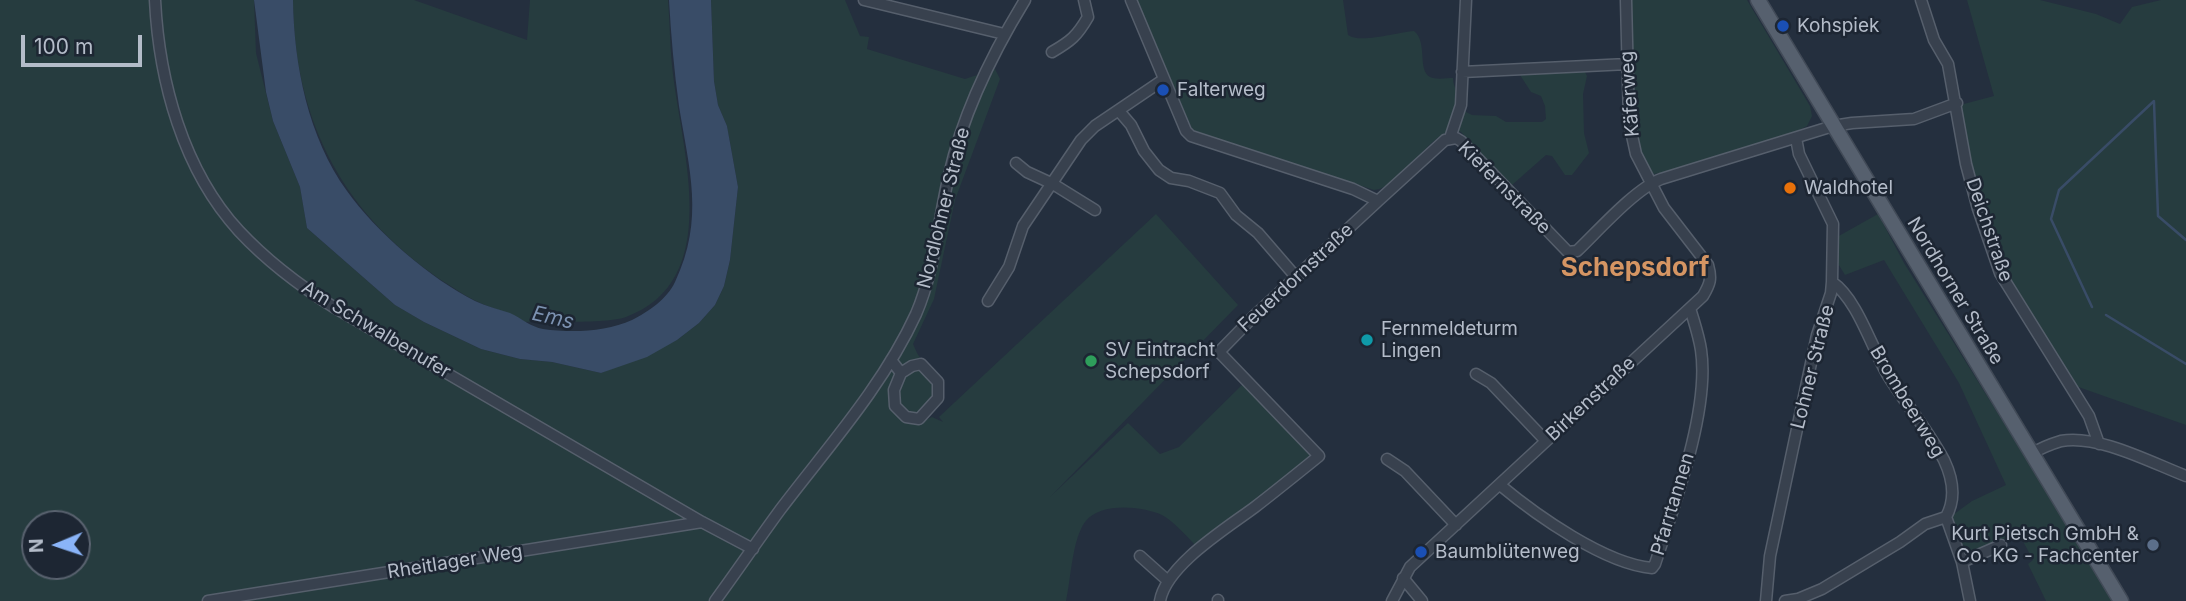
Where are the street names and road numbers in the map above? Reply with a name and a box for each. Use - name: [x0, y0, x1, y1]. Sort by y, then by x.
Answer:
- street label: Käferweg: [1616, 50, 1644, 138]
- street label: Nordlohner Straße: [913, 125, 975, 291]
- street label: Kiefernstraße: [1453, 137, 1555, 239]
- street label: Deichstraße: [1961, 175, 2017, 285]
- street label: Nordhorner Straße: [1902, 213, 2008, 369]
- street label: Feuerdornstraße: [1234, 219, 1358, 337]
- street label: Am Schwalbenufer: [297, 276, 455, 384]
- street label: Lohner Straße: [1787, 303, 1839, 431]
- street label: Brombeerweg: [1865, 342, 1949, 462]
- street label: Birkenstraße: [1542, 352, 1640, 446]
- street label: Pfarrtannen: [1647, 450, 1699, 558]
- street label: Rheitlager Weg: [386, 540, 524, 584]

